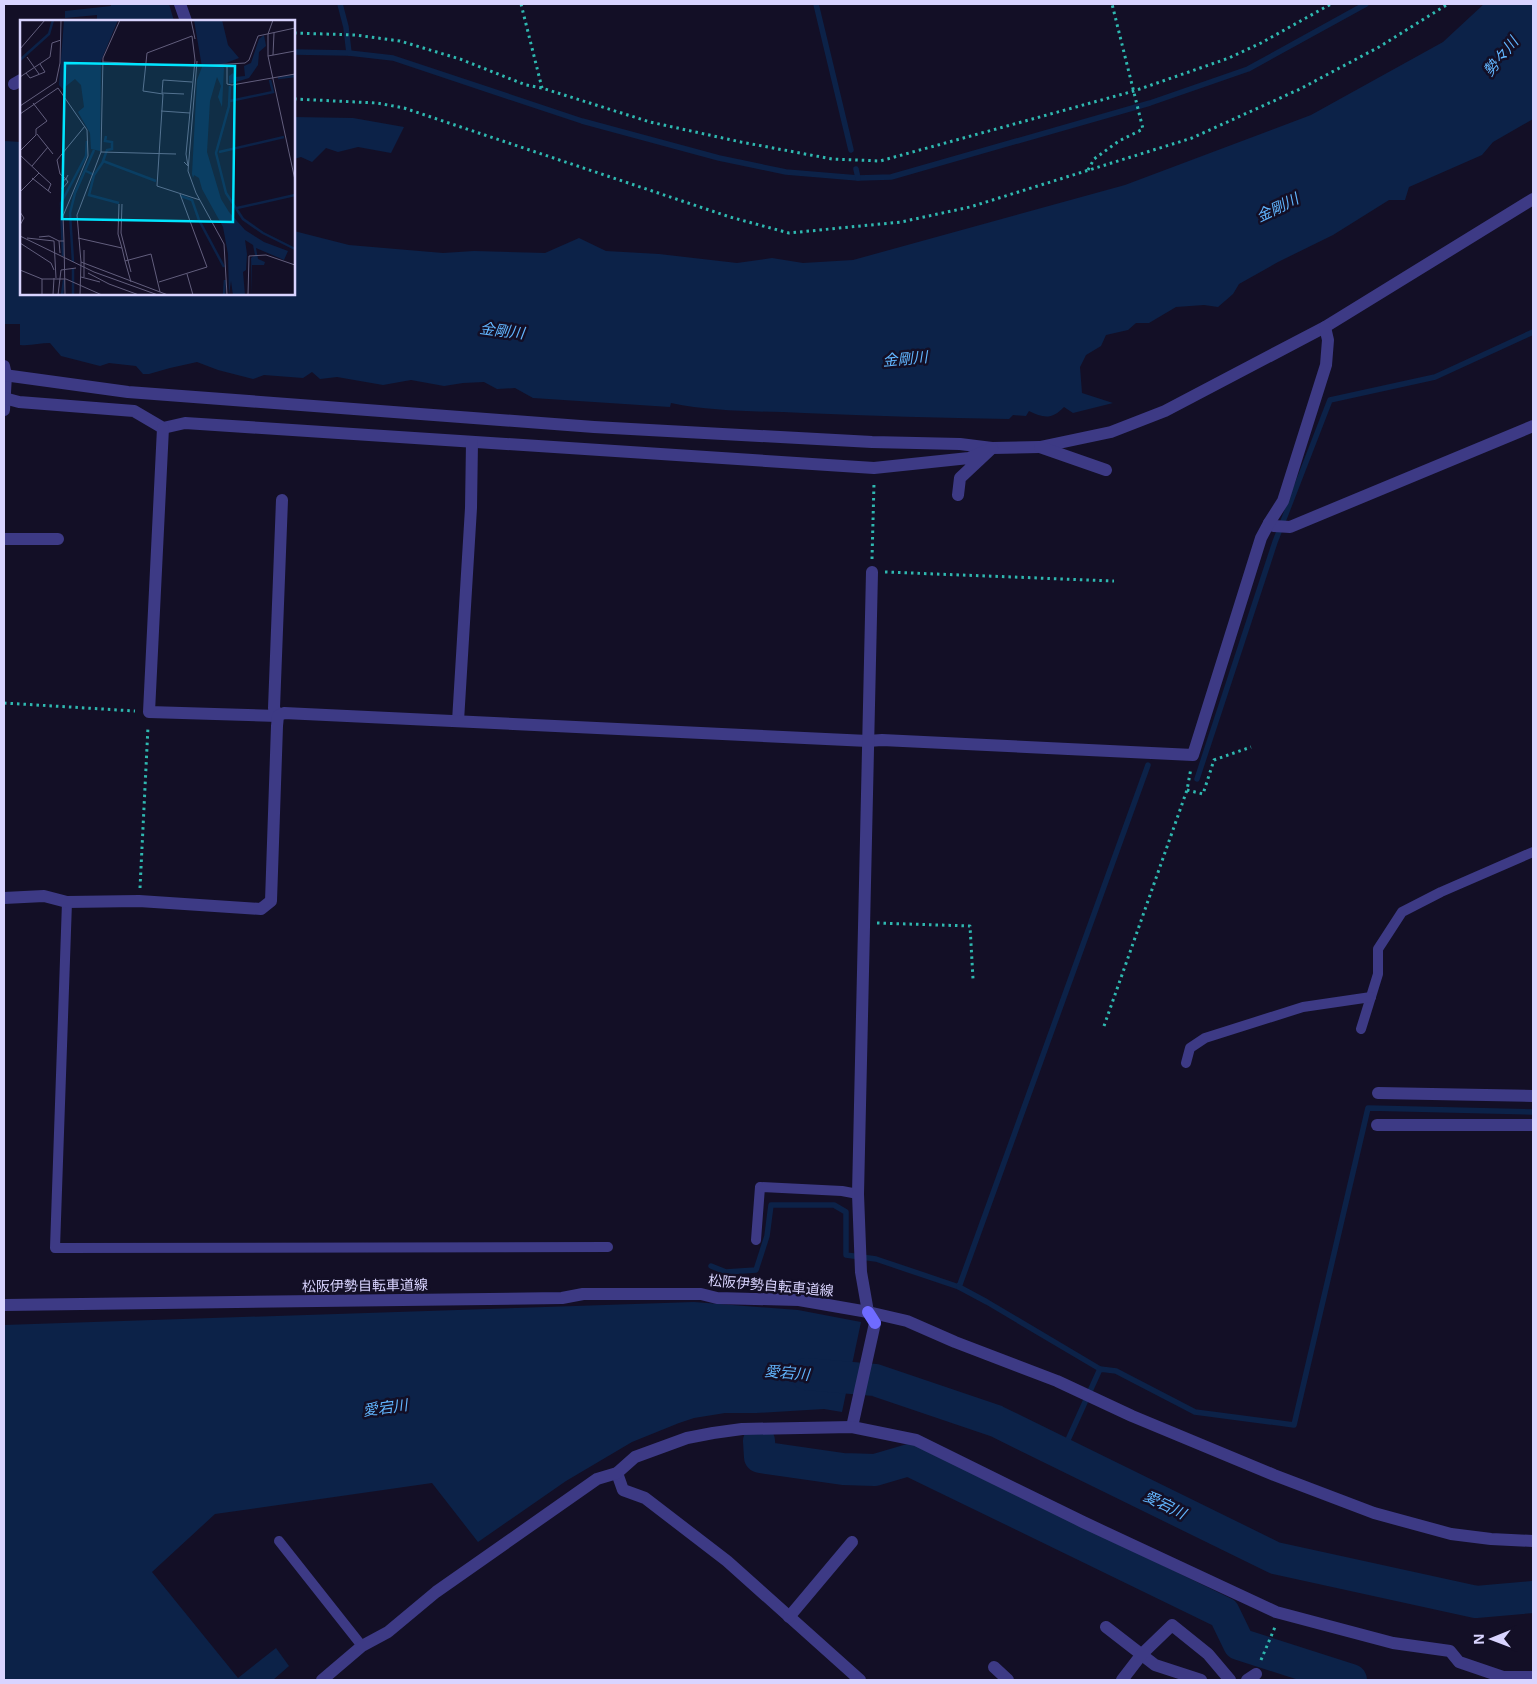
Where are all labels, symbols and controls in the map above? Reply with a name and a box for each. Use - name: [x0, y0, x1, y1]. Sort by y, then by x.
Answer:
- inset map: [20, 20, 295, 295]
- water label: 勢々川: [1478, 31, 1523, 80]
- water label: 金剛川: [1252, 187, 1303, 226]
- water label: 金剛川: [478, 317, 528, 343]
- water label: 金剛川: [882, 346, 930, 370]
- street label: 松阪伊勢自転車道線: [707, 1270, 835, 1300]
- street label: 松阪伊勢自転車道線: [302, 1274, 428, 1296]
- water label: 愛宕川: [764, 1360, 812, 1384]
- water label: 愛宕川: [361, 1394, 411, 1420]
- water label: 愛宕川: [1140, 1485, 1191, 1524]
- north arrow: [1467, 1614, 1517, 1664]
- text: N: [1469, 1633, 1488, 1645]

